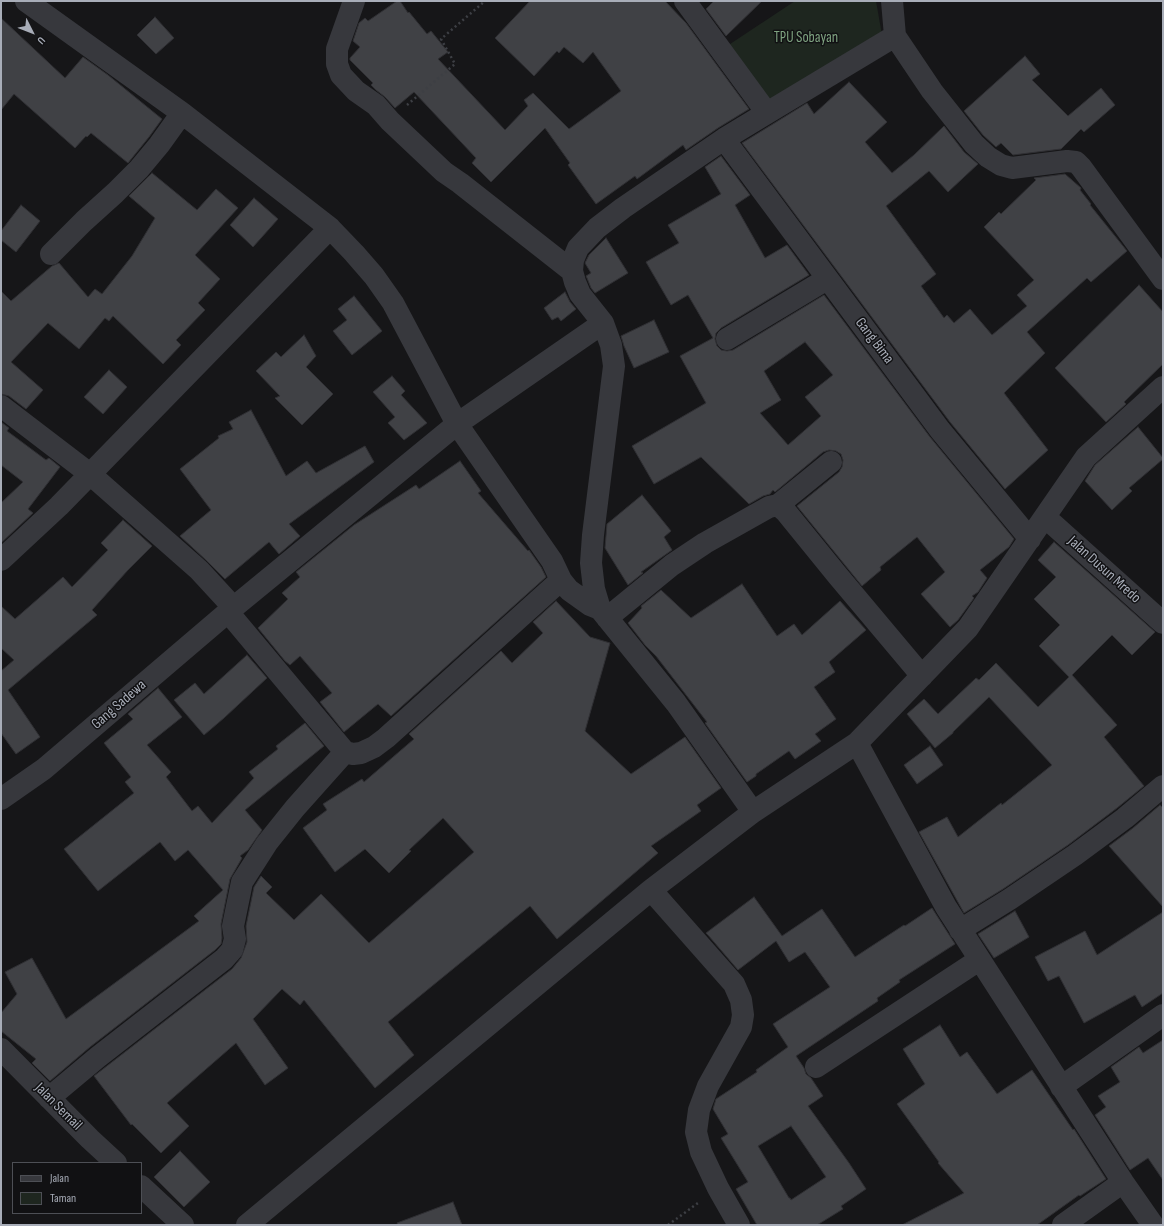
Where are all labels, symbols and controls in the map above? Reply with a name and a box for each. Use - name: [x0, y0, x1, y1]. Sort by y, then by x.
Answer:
- north arrow: [12, 12, 52, 52]
- park label: TPU Sobayan: [774, 29, 838, 47]
- text: U: [35, 34, 48, 47]
- street label: Gang Bima: [851, 314, 897, 368]
- street label: Jalan Dusun Mredo: [1064, 533, 1144, 607]
- street label: Gang Sadewa: [88, 676, 150, 734]
- street label: Jalan Semail: [31, 1080, 85, 1134]
- legend: [12, 1162, 142, 1214]
- text: Jalan: [50, 1171, 69, 1186]
- text: Taman: [50, 1191, 76, 1206]

